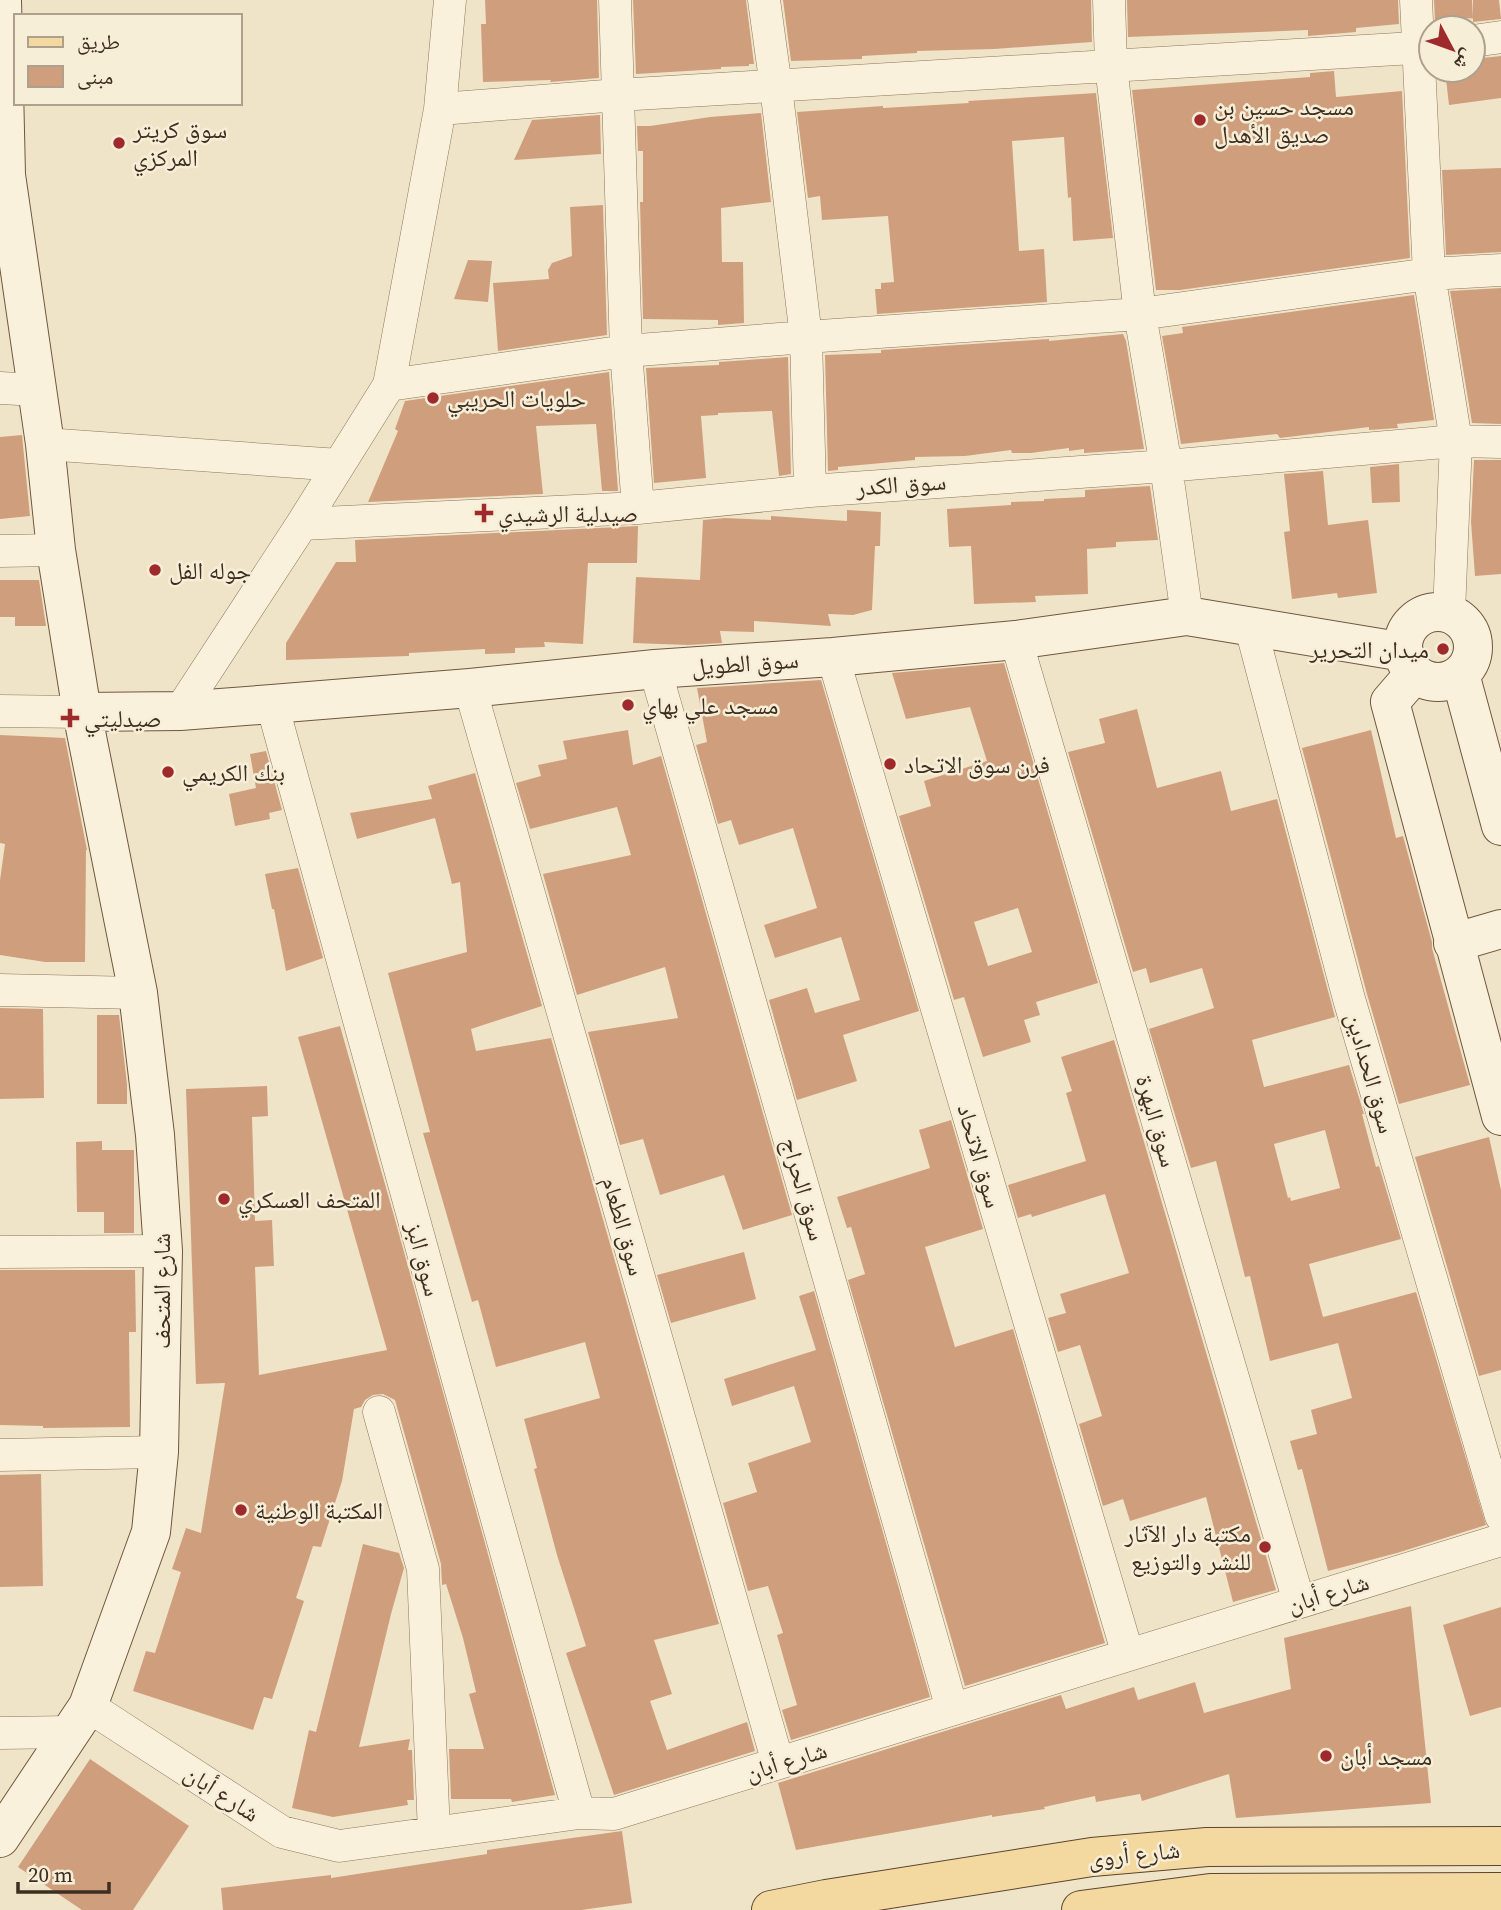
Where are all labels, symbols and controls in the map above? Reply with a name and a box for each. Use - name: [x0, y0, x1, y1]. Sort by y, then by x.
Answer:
- legend: [14, 14, 242, 105]
- north arrow: [1417, 14, 1487, 84]
- text: طريق: [77, 27, 120, 56]
- text: ش: [1448, 44, 1481, 76]
- text: مبنى: [77, 62, 113, 91]
- place label: مسجد حسين بن صديق الأهدل: [1214, 90, 1354, 151]
- marker: مسجد حسين بن صديق الأهدل: [1192, 112, 1208, 128]
- place label: سوق كريتر المركزي: [132, 113, 227, 177]
- marker: سوق كريتر المركزي: [111, 135, 127, 151]
- place label: حلويات الحريبي: [447, 382, 586, 418]
- marker: حلويات الحريبي: [425, 390, 441, 406]
- street label: سوق الكدر: [854, 464, 947, 504]
- place label: صيدلية الرشيدي: [498, 497, 638, 533]
- marker: صيدلية الرشيدي: [476, 505, 492, 521]
- place label: جوله الفل: [169, 554, 251, 587]
- marker: جوله الفل: [147, 562, 163, 578]
- place label: ميدان التحرير: [1309, 633, 1429, 666]
- marker: ميدان التحرير: [1435, 641, 1451, 657]
- street label: سوق الطويل: [690, 643, 800, 683]
- place label: مسجد علي بهاي: [642, 689, 779, 725]
- marker: مسجد علي بهاي: [620, 697, 636, 713]
- place label: صيدليتي: [84, 702, 162, 738]
- marker: صيدليتي: [62, 710, 78, 726]
- place label: فرن سوق الاتحاد: [904, 748, 1050, 781]
- place label: بنك الكريمي: [182, 756, 285, 792]
- marker: فرن سوق الاتحاد: [882, 756, 898, 772]
- marker: بنك الكريمي: [160, 764, 176, 780]
- street label: سوق الحدادين: [1338, 1009, 1404, 1137]
- street label: سوق البهرة: [1128, 1071, 1186, 1171]
- street label: سوق الاتحاد: [949, 1100, 1011, 1212]
- street label: سوق الحراج: [774, 1134, 834, 1244]
- street label: سوق الطعام: [594, 1173, 654, 1279]
- place label: المتحف العسكري: [238, 1183, 381, 1219]
- marker: المتحف العسكري: [216, 1191, 232, 1207]
- street label: سوق البز: [398, 1217, 450, 1300]
- street label: شارع المتحف: [145, 1233, 178, 1349]
- place label: المكتبة الوطنية: [255, 1494, 383, 1527]
- marker: المكتبة الوطنية: [233, 1502, 249, 1518]
- place label: مكتبة دار الآثار للنشر والتوزيع: [1124, 1517, 1251, 1578]
- marker: مكتبة دار الآثار للنشر والتوزيع: [1257, 1539, 1273, 1555]
- street label: شارع أبان: [1283, 1565, 1373, 1621]
- street label: شارع أبان: [741, 1733, 831, 1789]
- place label: مسجد أبان: [1340, 1740, 1432, 1773]
- marker: مسجد أبان: [1318, 1748, 1334, 1764]
- street label: شارع أبان: [178, 1756, 266, 1830]
- street label: شارع أروى: [1086, 1833, 1182, 1875]
- scale bar: [18, 1850, 108, 1894]
- text: 20 m: [28, 1860, 73, 1889]

